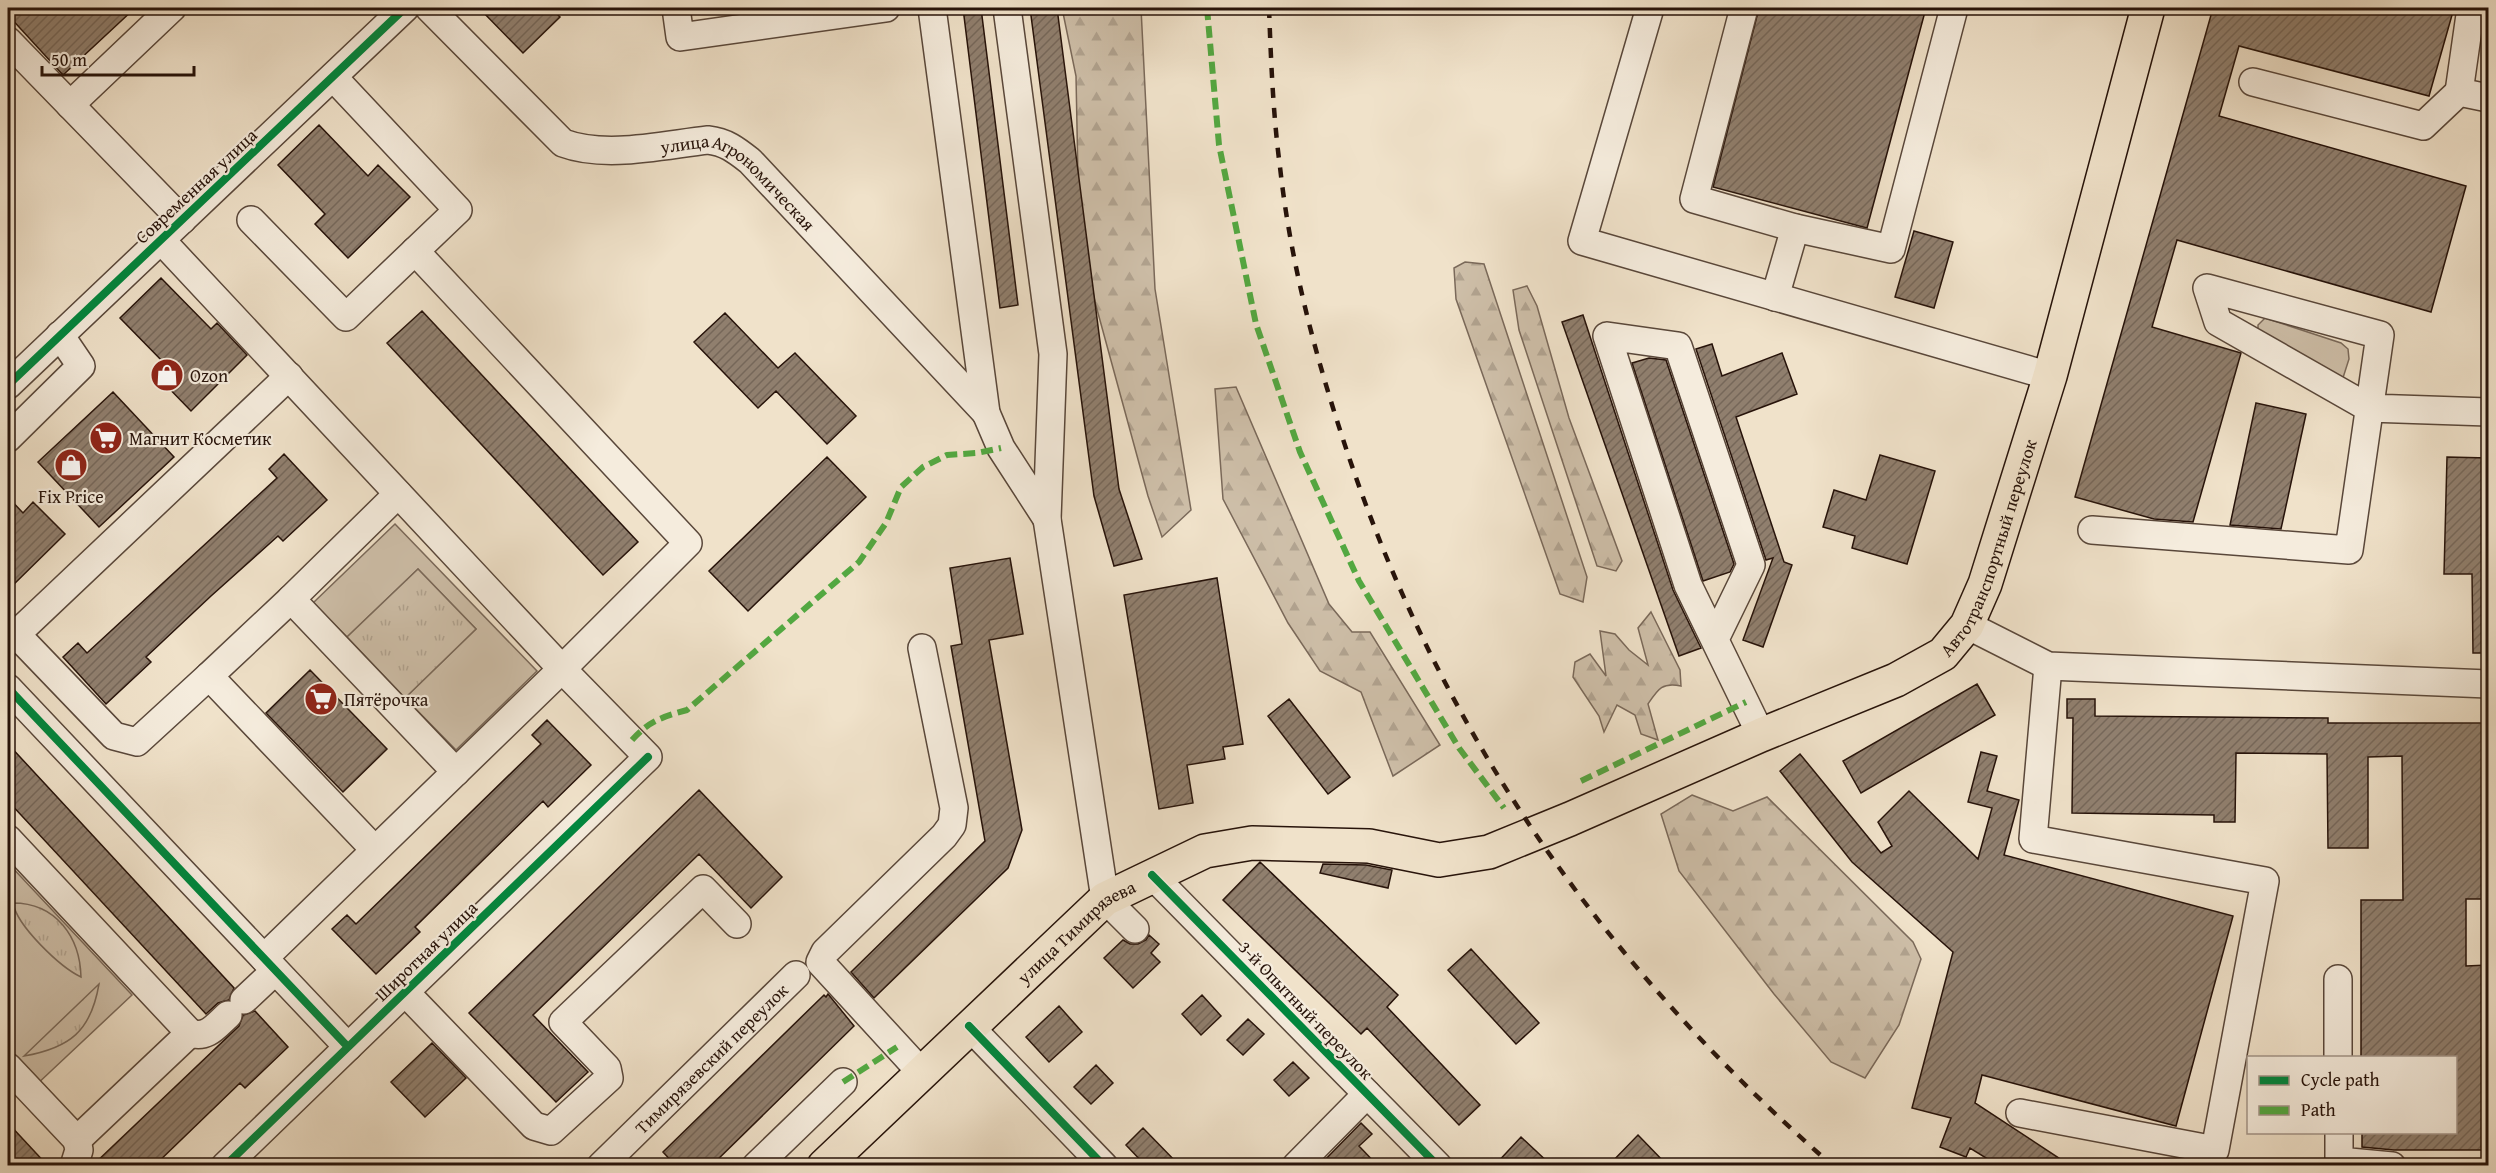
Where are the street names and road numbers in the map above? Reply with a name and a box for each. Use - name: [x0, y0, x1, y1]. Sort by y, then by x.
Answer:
- street label: Современная улица: [129, 122, 263, 250]
- street label: улица Агрономическая: [658, 126, 822, 237]
- street label: Автотранспортный переулок: [1933, 435, 2043, 662]
- street label: улица Тимирязева: [1010, 873, 1140, 990]
- street label: Широтная улица: [368, 894, 484, 1007]
- street label: 3-й Опытный переулок: [1232, 934, 1380, 1086]
- street label: Тимирязевский переулок: [628, 976, 794, 1140]

